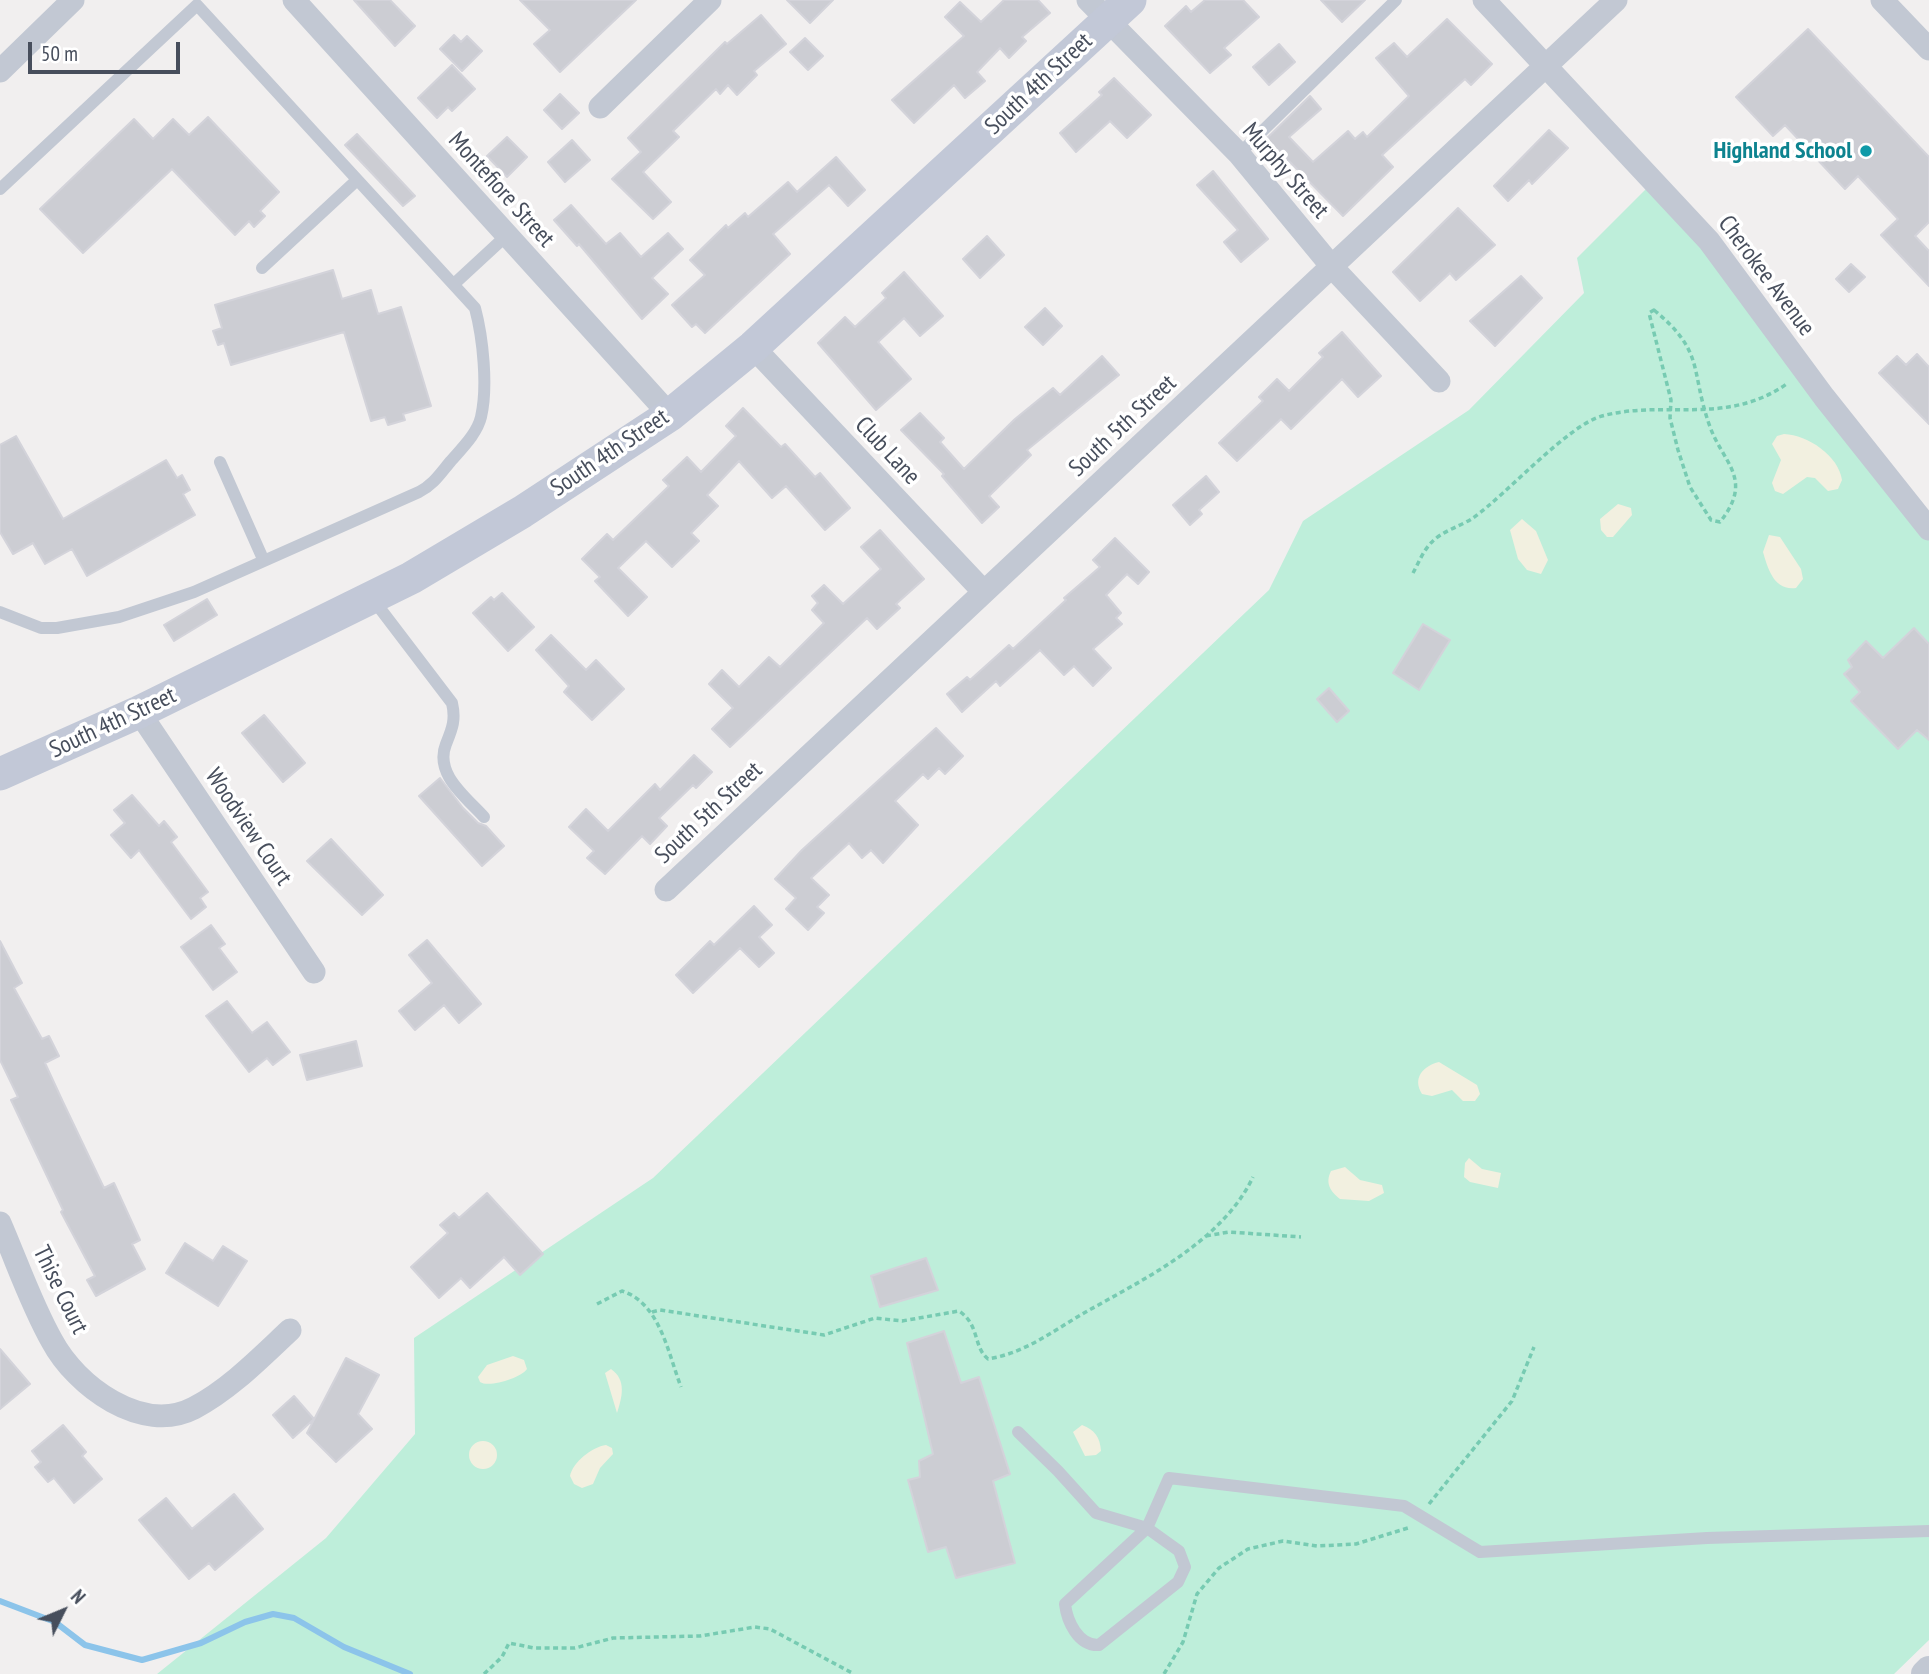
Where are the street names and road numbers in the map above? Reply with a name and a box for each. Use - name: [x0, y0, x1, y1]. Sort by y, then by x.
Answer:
- street label: South 4th Street: [979, 27, 1099, 141]
- street label: Murphy Street: [1236, 117, 1334, 225]
- street label: Montefiore Street: [442, 127, 560, 253]
- street label: Cherokee Avenue: [1712, 210, 1820, 342]
- street label: South 5th Street: [1063, 369, 1183, 483]
- street label: South 4th Street: [546, 403, 674, 503]
- street label: Club Lane: [848, 411, 926, 491]
- street label: South 4th Street: [45, 681, 181, 765]
- street label: South 5th Street: [649, 756, 769, 870]
- street label: Woodview Court: [198, 763, 298, 891]
- street label: Thise Court: [26, 1241, 94, 1339]

